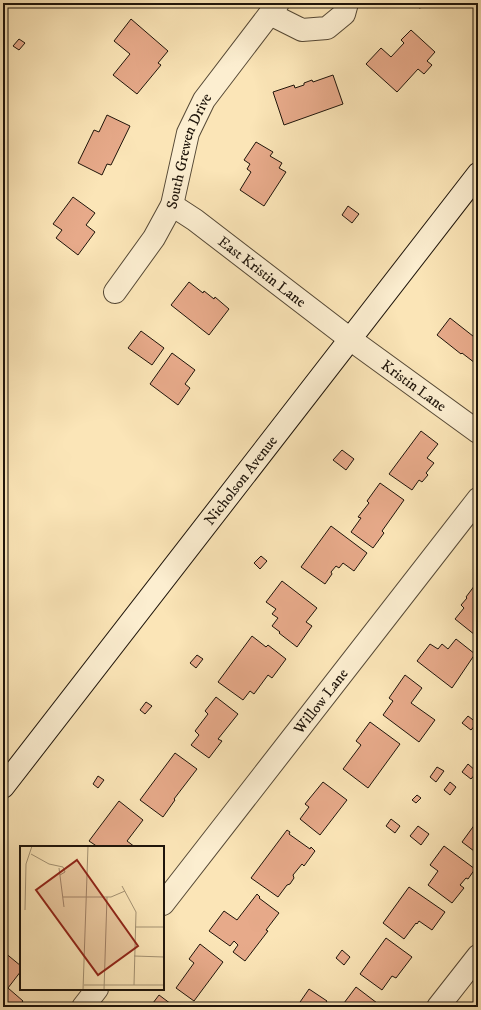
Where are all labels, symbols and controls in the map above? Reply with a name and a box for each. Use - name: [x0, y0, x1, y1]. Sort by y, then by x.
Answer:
- street label: South Grewen Drive: [162, 89, 216, 211]
- street label: East Kristin Lane: [214, 232, 310, 311]
- street label: Kristin Lane: [378, 355, 450, 416]
- street label: Nicholson Avenue: [200, 432, 281, 529]
- street label: Willow Lane: [289, 665, 352, 738]
- inset map: [20, 846, 164, 990]

